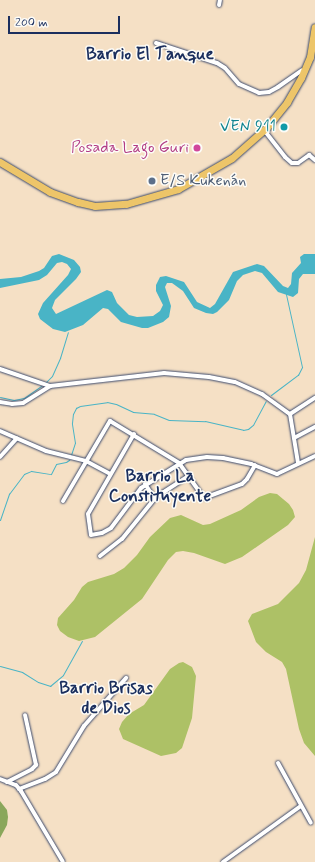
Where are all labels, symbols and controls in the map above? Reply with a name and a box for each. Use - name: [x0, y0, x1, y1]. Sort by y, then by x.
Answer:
- scale bar: [10, 8, 122, 34]
- text: 200 m: [15, 15, 48, 31]
- district label: Barrio El Tanque: [91, 45, 209, 65]
- place label: VEN 911: [220, 117, 276, 137]
- marker: VEN 911: [279, 122, 289, 132]
- place label: Posada Lago Guri: [73, 138, 189, 158]
- marker: Posada Lago Guri: [192, 143, 202, 153]
- place label: E/S Kukenán: [160, 171, 252, 191]
- marker: E/S Kukenán: [147, 176, 157, 186]
- district label: Barrio La Constituyente: [109, 467, 211, 507]
- district label: Barrio Brisas de Dios: [59, 679, 153, 719]

